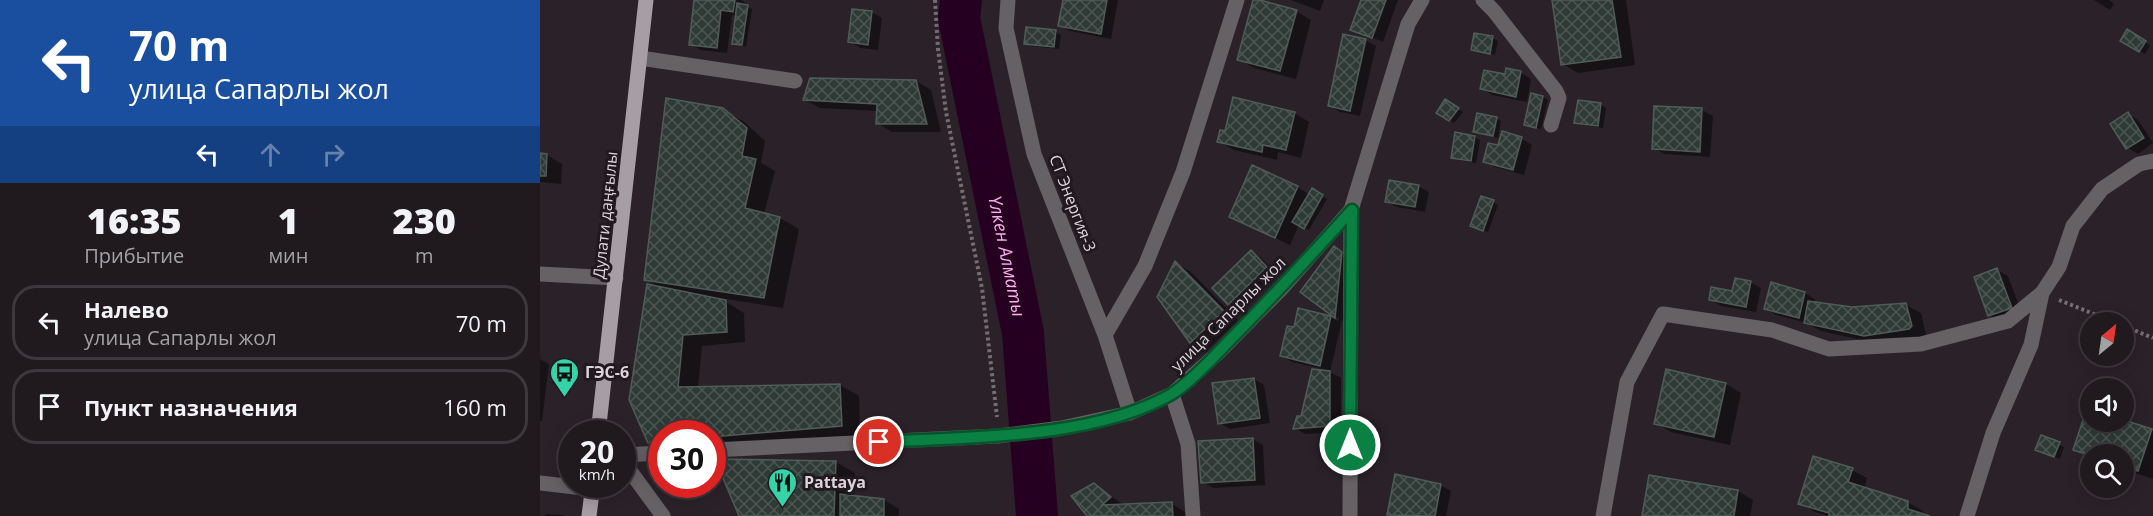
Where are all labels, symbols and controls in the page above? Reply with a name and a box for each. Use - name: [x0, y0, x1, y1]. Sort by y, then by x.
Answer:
- text: 70 m: [129, 16, 229, 73]
- icon: left: [30, 24, 108, 102]
- text: улица Сапарлы жол: [129, 70, 389, 107]
- icon: left: [191, 138, 224, 171]
- icon: ahead: [254, 138, 287, 171]
- icon: right: [317, 138, 350, 171]
- street label: Дулати даңғылы: [587, 150, 623, 280]
- street label: СТ Энергия-3: [1044, 151, 1102, 255]
- water label: Үлкен Алматы: [983, 193, 1031, 319]
- text: 16:35: [87, 196, 182, 245]
- text: 1: [278, 196, 299, 245]
- text: 230: [393, 196, 456, 245]
- text: Прибытие: [84, 242, 184, 269]
- text: мин: [268, 242, 308, 269]
- text: m: [415, 242, 433, 269]
- street label: улица Сапарлы жол: [1166, 252, 1290, 376]
- text: Налево: [84, 294, 169, 324]
- icon: left: [33, 306, 66, 339]
- text: 70 m: [456, 308, 507, 338]
- north arrow: [2080, 312, 2134, 366]
- map controls: [2080, 312, 2134, 498]
- text: улица Сапарлы жол: [84, 324, 277, 351]
- bus stop icon: ГЭС-6: [548, 356, 580, 398]
- place label: ГЭС-6: [585, 361, 629, 383]
- button: sound: [2080, 378, 2134, 432]
- icon: arrive: [33, 390, 66, 423]
- text: Пункт назначения: [84, 392, 298, 422]
- text: 160 m: [443, 392, 507, 422]
- position arrow: [1318, 413, 1382, 477]
- pin: [853, 416, 904, 467]
- speed limit sign: 30: [648, 420, 726, 498]
- icon: arrive: [862, 425, 895, 458]
- text: 20: [580, 431, 614, 472]
- button: search: [2080, 444, 2134, 498]
- text: km/h: [579, 464, 615, 484]
- restaurant icon: Pattaya: [767, 466, 799, 508]
- place label: Pattaya: [804, 471, 866, 493]

